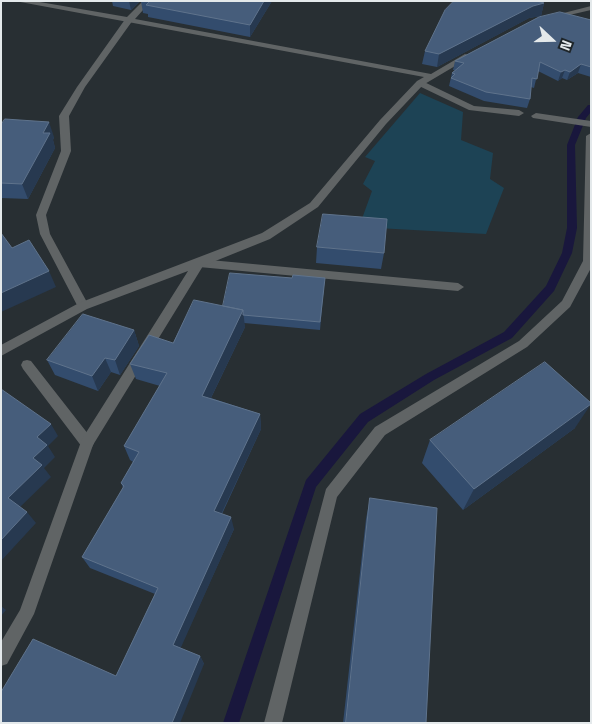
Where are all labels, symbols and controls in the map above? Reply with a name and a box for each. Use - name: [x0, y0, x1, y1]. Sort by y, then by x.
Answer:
- north arrow: [527, 15, 577, 65]
- text: N: [556, 38, 576, 53]

